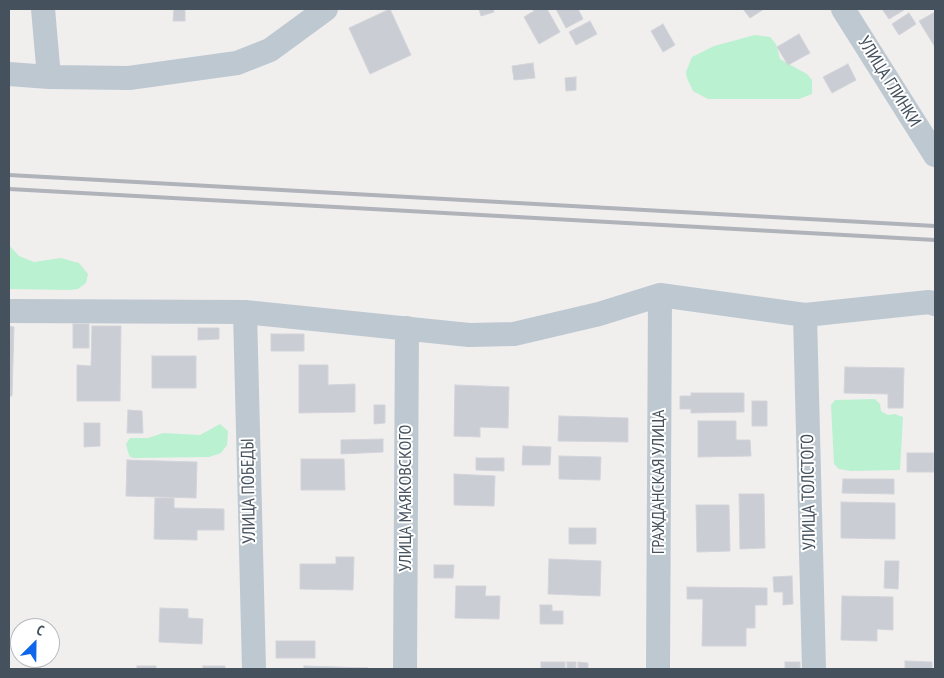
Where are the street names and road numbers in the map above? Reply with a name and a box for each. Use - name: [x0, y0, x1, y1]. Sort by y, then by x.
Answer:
- street label: УЛИЦА ГЛИНКИ: [853, 33, 925, 131]
- street label: ГРАЖДАНСКАЯ УЛИЦА: [648, 410, 670, 554]
- street label: УЛИЦА МАЯКОВСКОГО: [395, 425, 417, 571]
- street label: УЛИЦА ТОЛСТОГО: [797, 434, 821, 550]
- street label: УЛИЦА ПОБЕДЫ: [237, 438, 261, 544]

